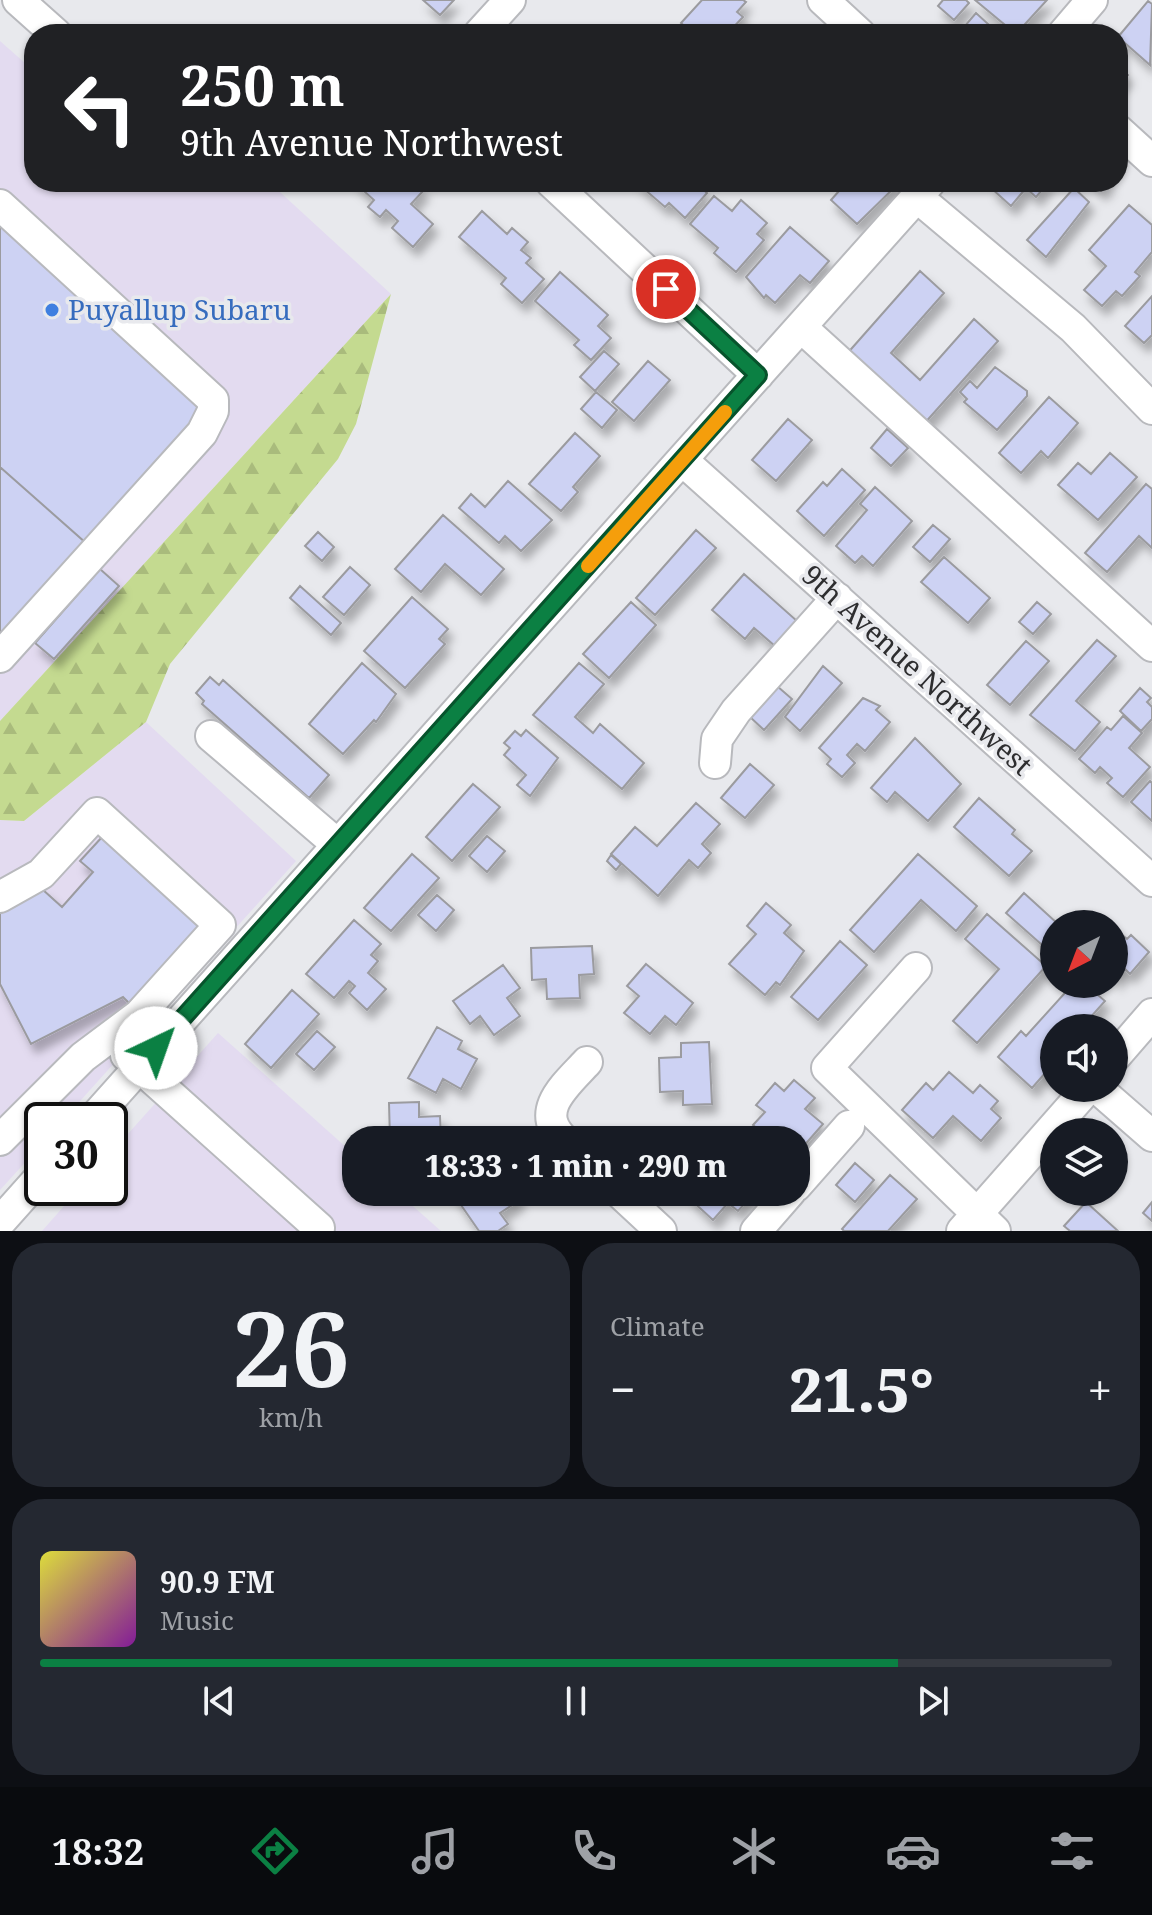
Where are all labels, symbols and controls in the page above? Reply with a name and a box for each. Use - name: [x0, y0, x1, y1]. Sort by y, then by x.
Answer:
- text: 250 m: [180, 46, 345, 122]
- icon: left: [48, 56, 152, 160]
- text: 9th Avenue Northwest: [180, 118, 563, 167]
- pin: [632, 255, 700, 323]
- icon: arrive: [644, 267, 688, 311]
- place label: Puyallup Subaru: [68, 290, 291, 328]
- marker: Puyallup Subaru: [43, 301, 61, 319]
- street label: 9th Avenue Northwest: [794, 555, 1041, 783]
- north arrow: [1040, 910, 1128, 998]
- map controls: [1040, 910, 1128, 1206]
- position arrow: [114, 1006, 198, 1090]
- button: sound: [1040, 1014, 1128, 1102]
- speed limit sign: 30: [24, 1102, 128, 1206]
- button: layers: [1040, 1118, 1128, 1206]
- text: 18:33 · 1 min · 290 m: [425, 1145, 727, 1186]
- text: 26: [232, 1276, 350, 1417]
- text: Climate: [610, 1308, 705, 1344]
- text: 21.5°: [789, 1348, 934, 1430]
- text: −: [610, 1359, 635, 1419]
- text: +: [1087, 1359, 1112, 1419]
- text: km/h: [259, 1399, 323, 1435]
- text: 90.9 FM: [160, 1561, 275, 1602]
- text: Music: [160, 1602, 234, 1638]
- icon: previous: [197, 1679, 241, 1723]
- icon: pause: [554, 1679, 598, 1723]
- icon: next: [911, 1679, 955, 1723]
- icon: directions: [247, 1823, 303, 1879]
- icon: music: [407, 1823, 463, 1879]
- icon: phone: [566, 1823, 622, 1879]
- icon: climate: [726, 1823, 782, 1879]
- icon: car: [885, 1823, 941, 1879]
- icon: filters: [1044, 1823, 1100, 1879]
- text: 18:32: [52, 1827, 144, 1876]

